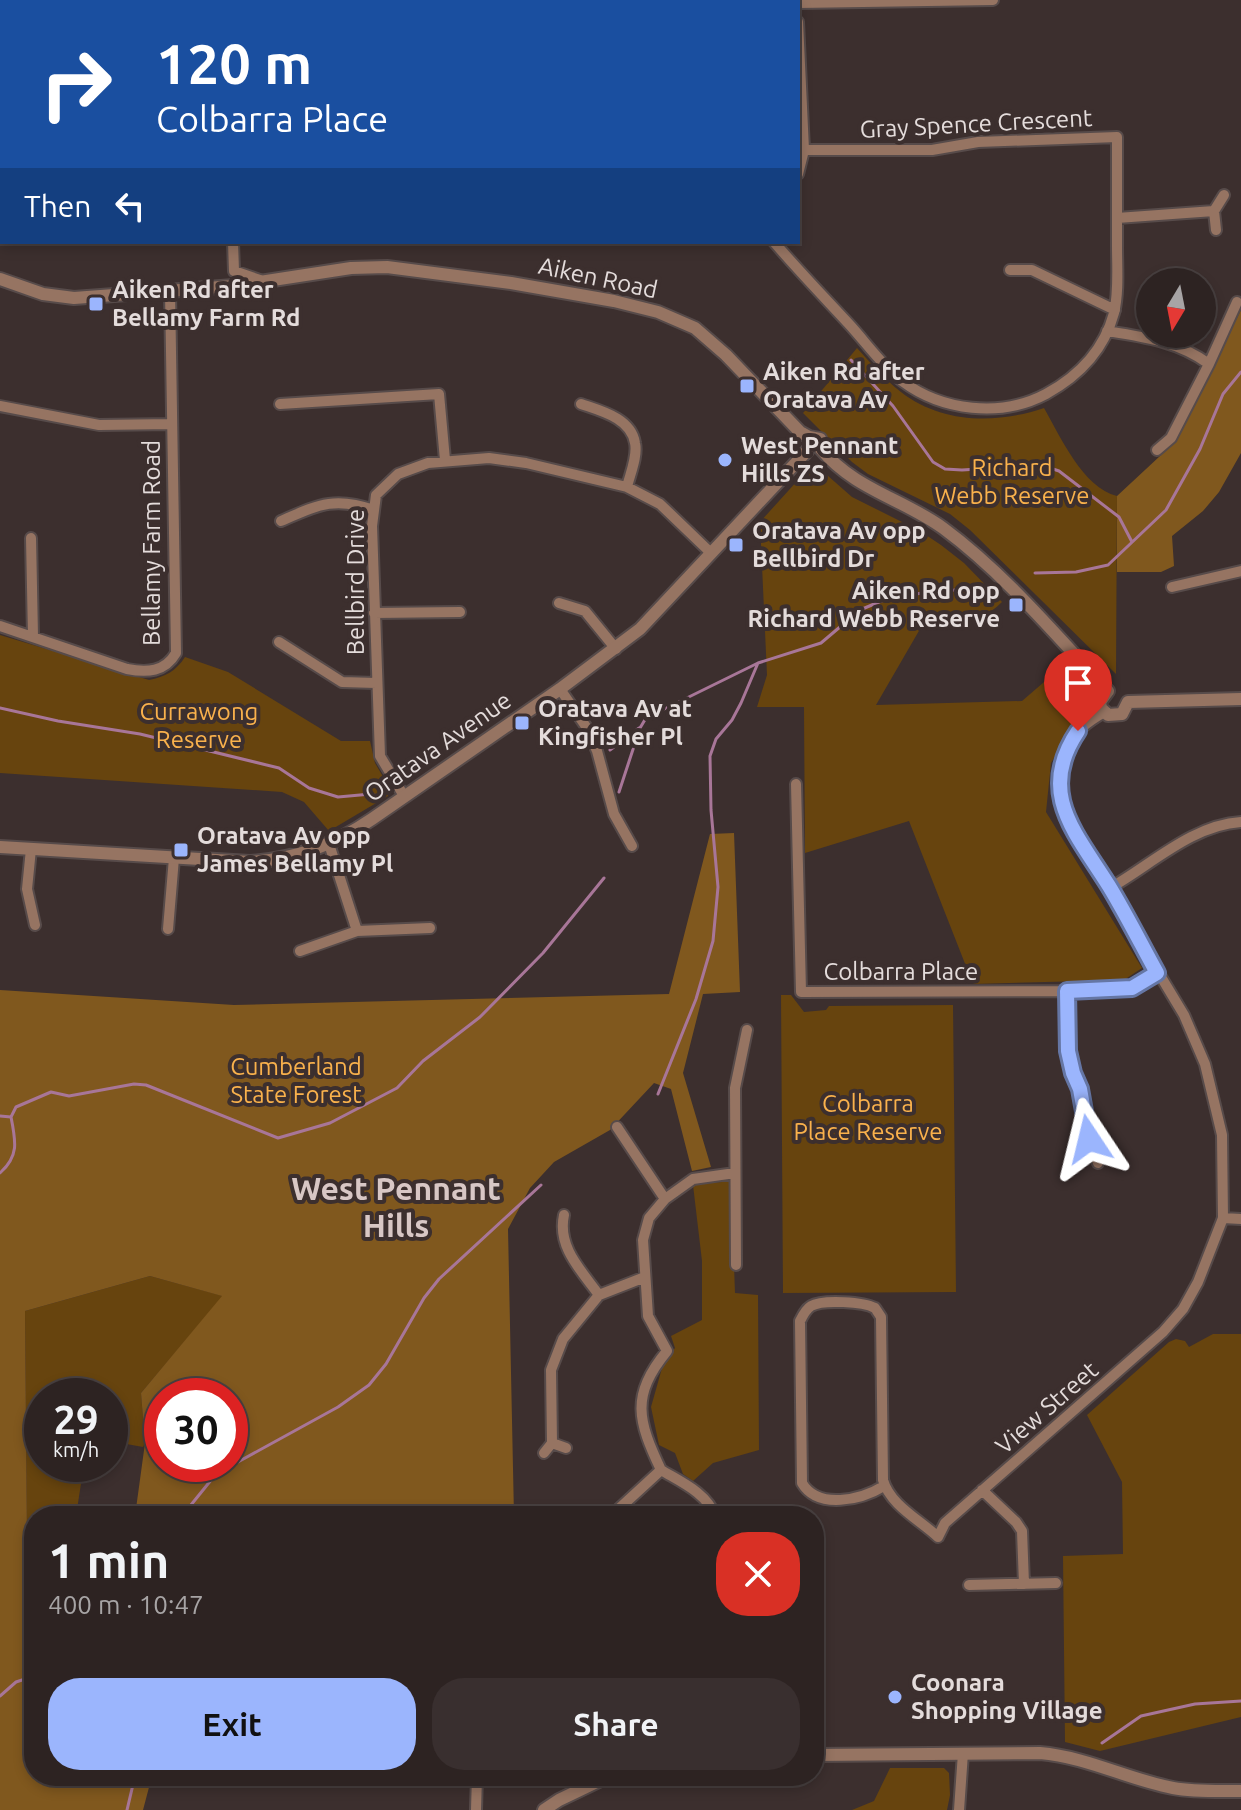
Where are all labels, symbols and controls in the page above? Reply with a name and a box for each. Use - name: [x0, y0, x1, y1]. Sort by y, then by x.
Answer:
- icon: right: [24, 32, 128, 136]
- text: 120 m: [156, 32, 312, 95]
- text: Colbarra Place: [156, 98, 388, 139]
- street label: Gray Spence Crescent: [859, 104, 1093, 143]
- icon: left: [108, 184, 152, 228]
- text: Then: [24, 189, 92, 223]
- street label: Aiken Road: [536, 252, 660, 303]
- north arrow: [1136, 268, 1216, 348]
- map controls: [1136, 268, 1216, 348]
- place label: Aiken Rd after Bellamy Farm Rd: [112, 276, 300, 331]
- marker: Aiken Rd after Bellamy Farm Rd: [87, 295, 105, 313]
- place label: Aiken Rd after Oratava Av: [763, 358, 925, 413]
- marker: Aiken Rd after Oratava Av: [738, 377, 756, 395]
- place label: West Pennant Hills ZS: [741, 432, 898, 487]
- street label: Bellamy Farm Road: [138, 440, 165, 646]
- marker: West Pennant Hills ZS: [716, 451, 734, 469]
- park label: Richard Webb Reserve: [934, 454, 1090, 509]
- street label: Bellbird Drive: [342, 509, 369, 655]
- place label: Oratava Av opp Bellbird Dr: [752, 517, 926, 572]
- marker: Oratava Av opp Bellbird Dr: [727, 536, 745, 554]
- place label: Aiken Rd opp Richard Webb Reserve: [748, 577, 1000, 632]
- marker: Aiken Rd opp Richard Webb Reserve: [1007, 596, 1025, 614]
- pin: [1044, 649, 1112, 731]
- icon: arrive: [1056, 661, 1100, 705]
- street label: Oratava Avenue: [359, 686, 516, 807]
- place label: Oratava Av at Kingfisher Pl: [538, 695, 692, 750]
- park label: Currawong Reserve: [140, 698, 258, 753]
- marker: Oratava Av at Kingfisher Pl: [513, 714, 531, 732]
- place label: Oratava Av opp James Bellamy Pl: [197, 822, 393, 877]
- marker: Oratava Av opp James Bellamy Pl: [172, 841, 190, 859]
- street label: Colbarra Place: [824, 958, 978, 985]
- park label: Cumberland State Forest: [230, 1053, 362, 1108]
- park label: Colbarra Place Reserve: [793, 1090, 943, 1145]
- position arrow: [1047, 1097, 1131, 1181]
- district label: West Pennant Hills: [291, 1170, 501, 1243]
- street label: View Street: [990, 1356, 1104, 1459]
- speed limit sign: 30: [144, 1378, 248, 1482]
- text: 29: [53, 1397, 99, 1442]
- text: km/h: [53, 1438, 99, 1461]
- button: close: [716, 1532, 800, 1616]
- text: 1 min: [48, 1533, 169, 1587]
- text: 400 m · 10:47: [48, 1590, 204, 1619]
- place label: Coonara Shopping Village: [911, 1669, 1102, 1724]
- button: Exit: [48, 1678, 416, 1770]
- button: Share: [432, 1678, 800, 1770]
- marker: Coonara Shopping Village: [886, 1688, 904, 1706]

